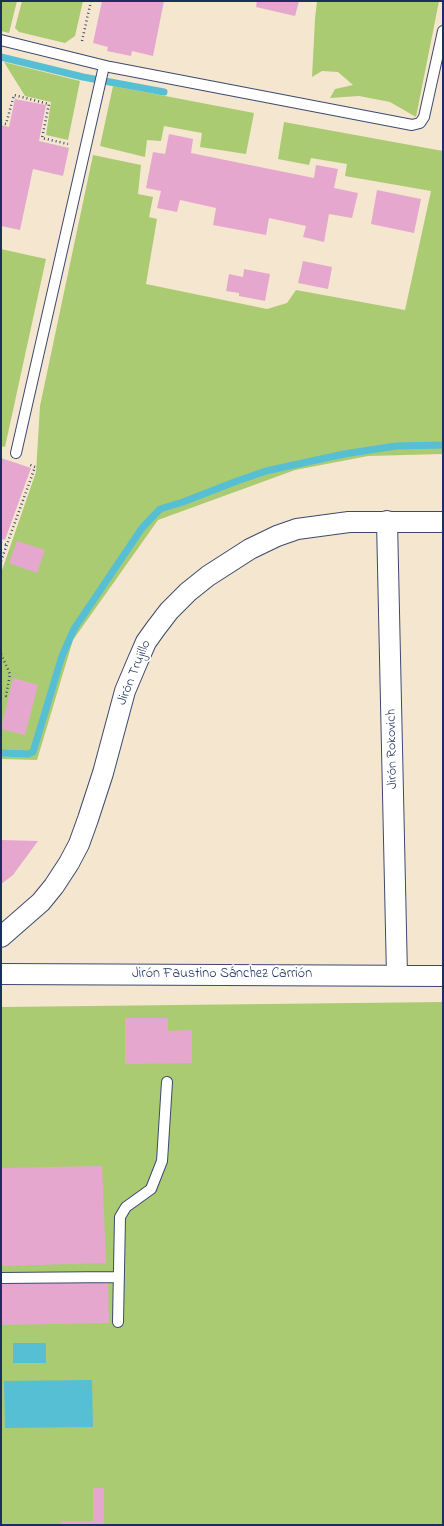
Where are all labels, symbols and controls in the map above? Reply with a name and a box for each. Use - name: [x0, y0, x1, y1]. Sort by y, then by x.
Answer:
- street label: Jirón Trujillo: [114, 638, 156, 708]
- street label: Jirón Rokovich: [384, 709, 402, 789]
- street label: Jirón Faustino Sánchez Carrión: [132, 967, 312, 983]

